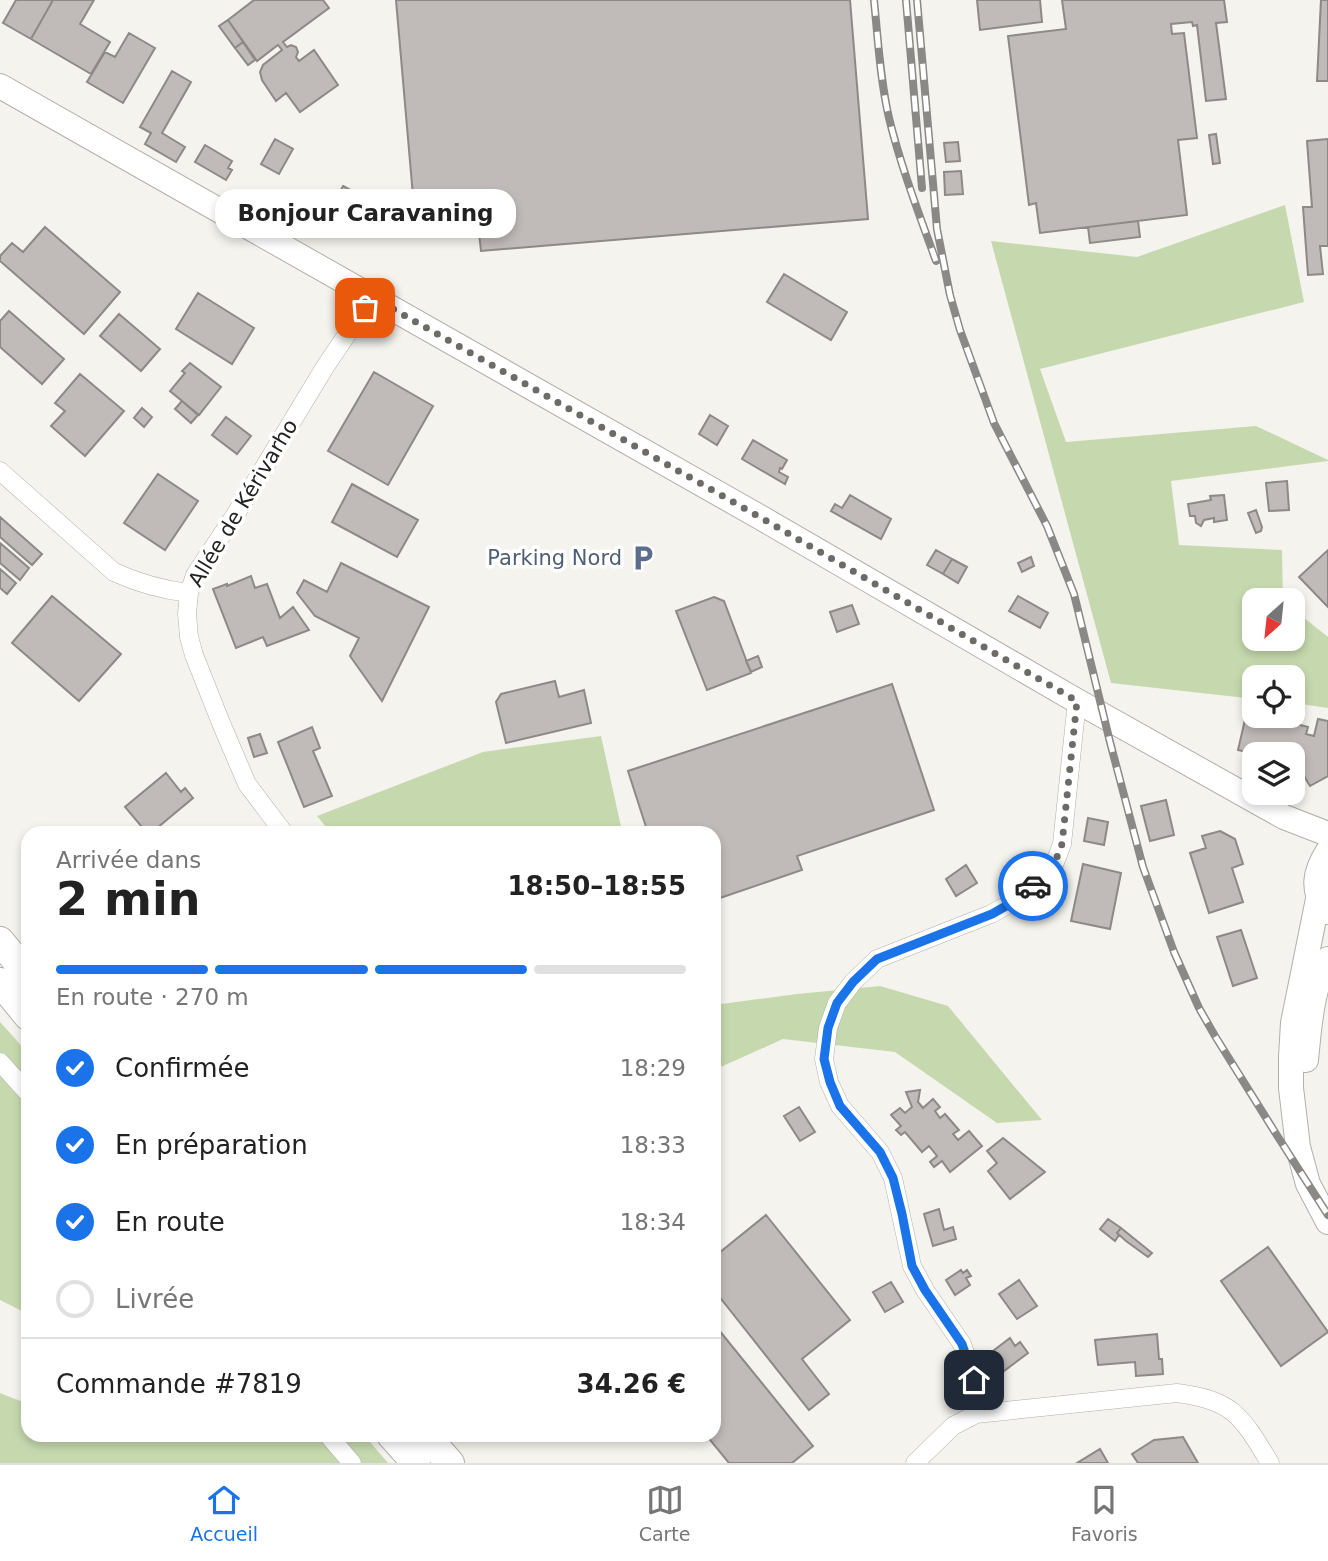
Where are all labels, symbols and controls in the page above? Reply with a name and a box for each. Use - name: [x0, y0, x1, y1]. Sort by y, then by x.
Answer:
- callout: Bonjour Caravaning: [215, 189, 516, 238]
- text: Bonjour Caravaning: [238, 200, 494, 226]
- pin: [335, 278, 395, 338]
- icon: bag: [346, 289, 384, 327]
- street label: Allée de Kérivarho: [183, 415, 303, 591]
- parking icon: Parking Nord: [628, 543, 658, 573]
- place label: Parking Nord: [487, 546, 622, 570]
- north arrow: [1242, 588, 1306, 651]
- map controls: [1242, 588, 1305, 805]
- button: locate: [1242, 665, 1305, 728]
- button: layers: [1242, 742, 1305, 805]
- text: Arrivée dans: [56, 847, 201, 873]
- courier: [998, 851, 1068, 921]
- icon: car: [1014, 867, 1052, 905]
- text: 18:50–18:55: [507, 871, 686, 901]
- text: 2 min: [56, 872, 200, 926]
- text: En route · 270 m: [56, 984, 249, 1010]
- icon: check: [56, 1049, 94, 1087]
- text: Confirmée: [115, 1053, 249, 1083]
- text: 18:29: [620, 1055, 686, 1081]
- icon: check: [56, 1126, 94, 1164]
- text: En préparation: [115, 1130, 308, 1160]
- text: 18:33: [620, 1132, 686, 1158]
- icon: check: [56, 1203, 94, 1241]
- text: En route: [115, 1207, 225, 1237]
- text: 18:34: [620, 1209, 686, 1235]
- text: Livrée: [115, 1284, 194, 1314]
- pin: [944, 1350, 1004, 1410]
- icon: home: [955, 1361, 993, 1399]
- text: Commande #7819: [56, 1369, 302, 1399]
- text: 34.26 €: [577, 1369, 686, 1399]
- tab: Accueil: [190, 1481, 258, 1545]
- tab: Carte: [639, 1481, 691, 1545]
- tab: Favoris: [1071, 1481, 1138, 1545]

